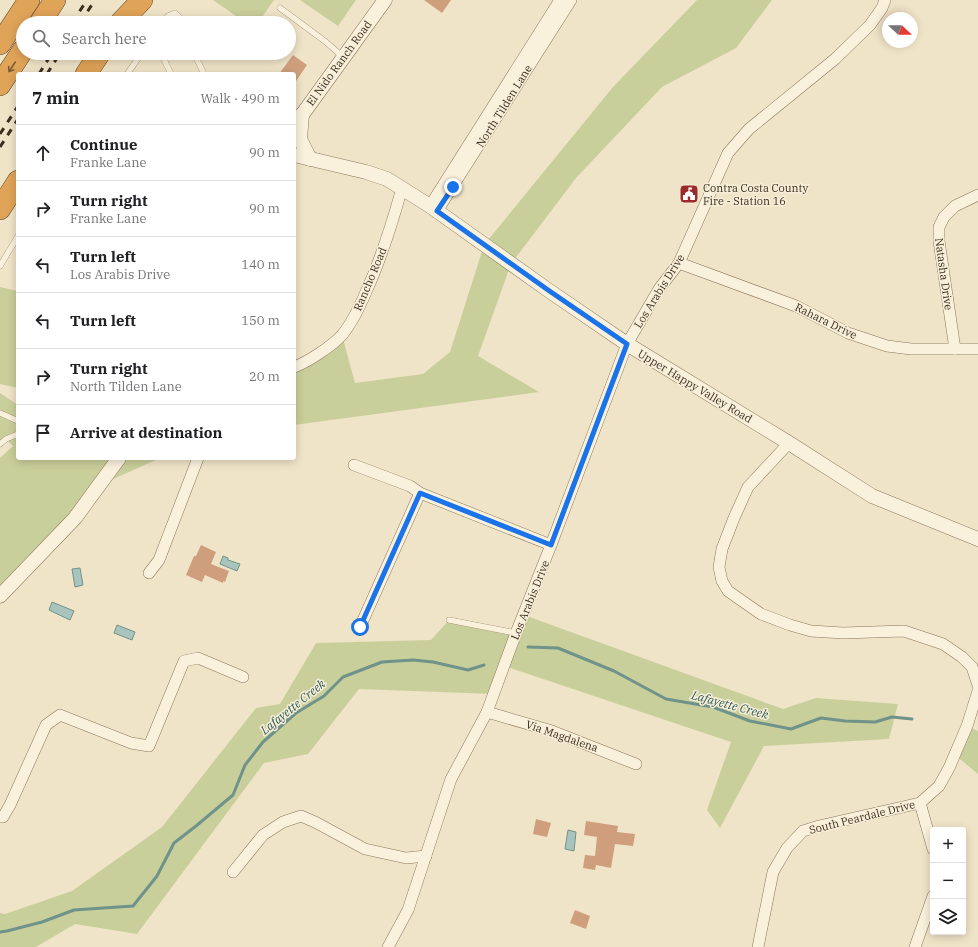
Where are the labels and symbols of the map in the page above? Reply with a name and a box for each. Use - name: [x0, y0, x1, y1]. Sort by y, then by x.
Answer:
- north arrow: [882, 12, 918, 48]
- street label: El Nido Ranch Road: [303, 17, 375, 108]
- one-way arrow: [7, 61, 15, 73]
- street label: North Tilden Lane: [473, 62, 535, 150]
- route end: [444, 178, 462, 196]
- place label: Contra Costa County Fire - Station 16: [703, 181, 808, 208]
- public building icon: Contra Costa County Fire - Station 16: [678, 183, 700, 205]
- street label: Natasha Drive: [932, 237, 956, 311]
- street label: Rancho Road: [350, 245, 390, 313]
- street label: Los Arabis Drive: [631, 251, 687, 331]
- street label: Rahara Drive: [793, 300, 859, 342]
- street label: Upper Happy Valley Road: [635, 346, 755, 426]
- street label: Los Arabis Drive: [508, 558, 552, 642]
- route start: [351, 618, 369, 636]
- water label: Lafayette Creek: [256, 675, 329, 738]
- water label: Lafayette Creek: [689, 687, 771, 722]
- street label: Via Magdalena: [524, 717, 600, 755]
- street label: South Peardale Drive: [808, 797, 916, 837]

